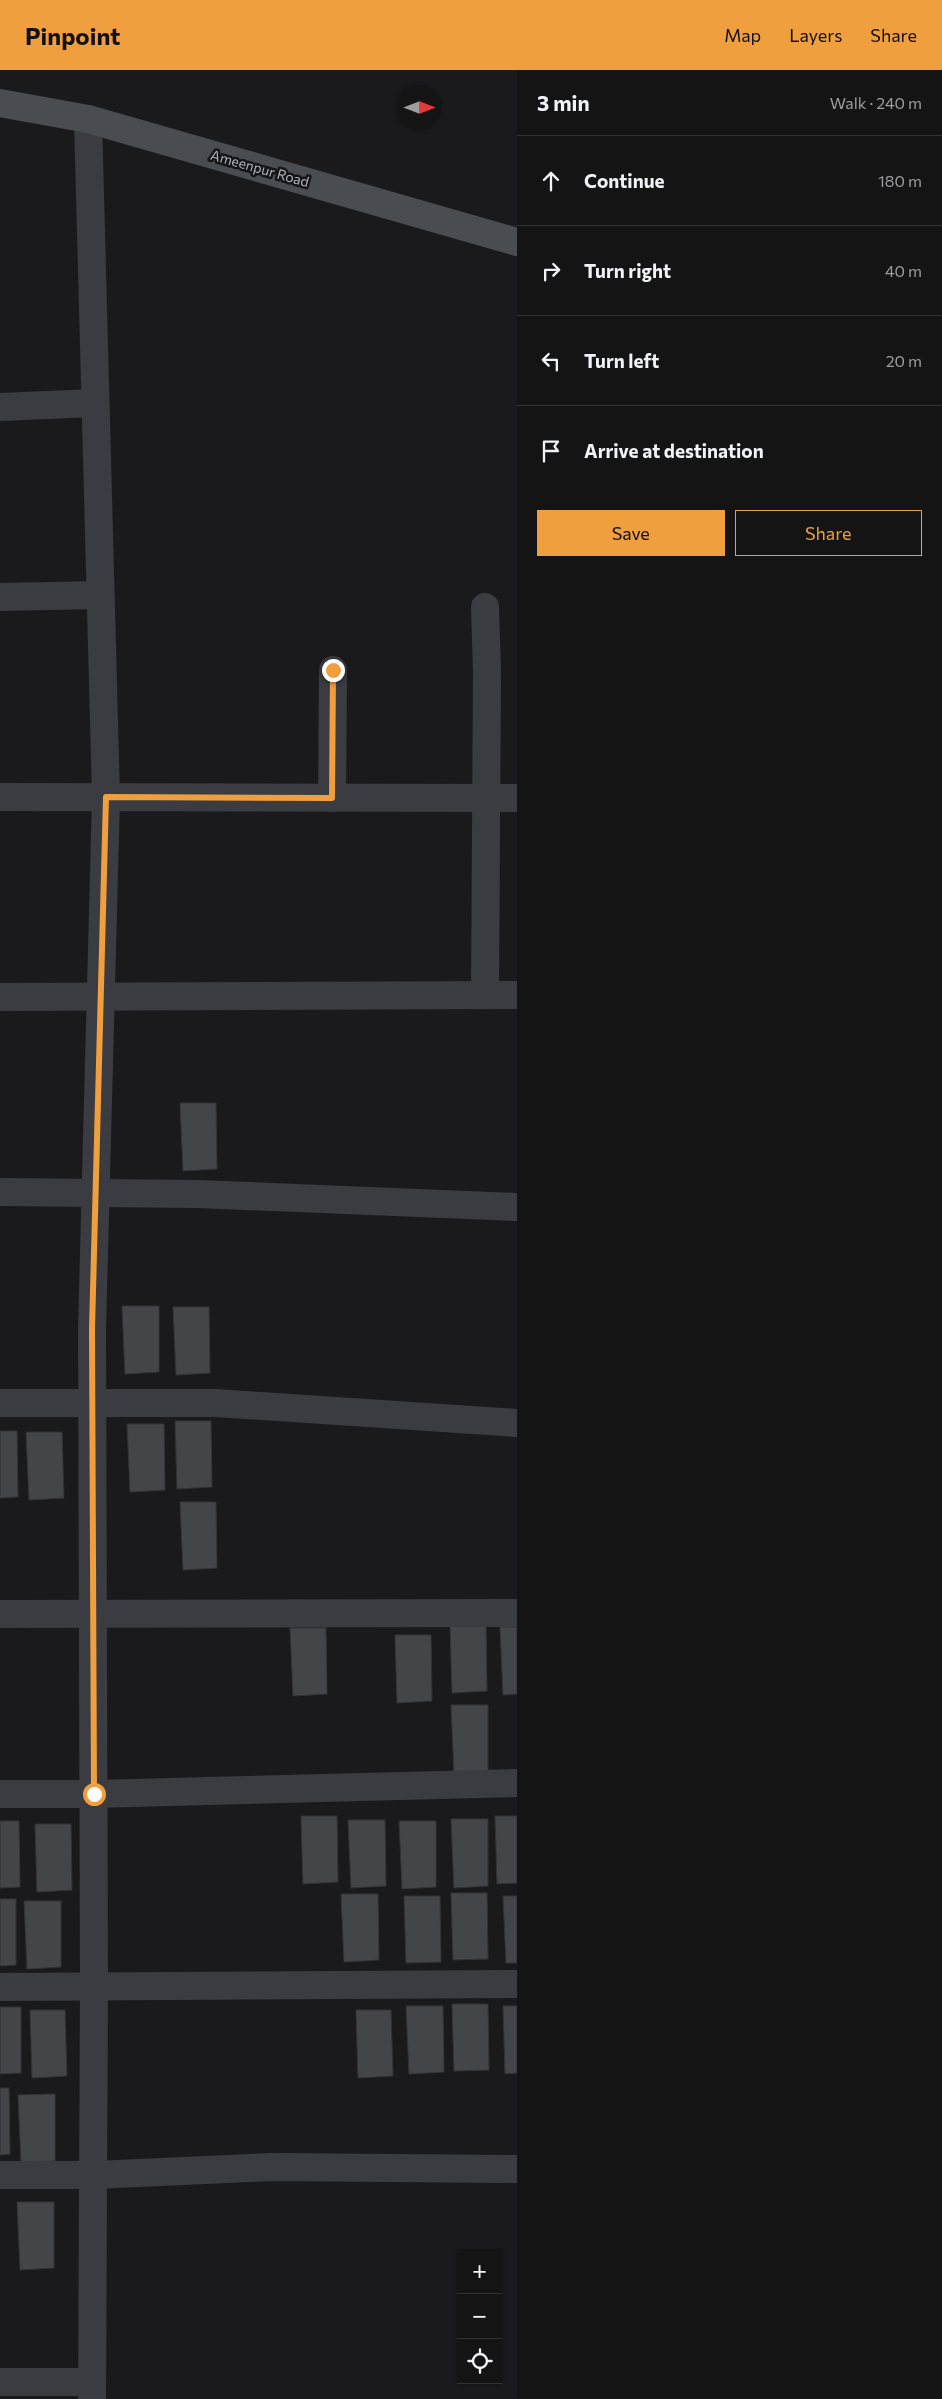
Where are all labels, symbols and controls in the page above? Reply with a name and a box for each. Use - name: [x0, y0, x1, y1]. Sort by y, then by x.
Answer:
- text: Pinpoint: [25, 21, 120, 50]
- text: Map: [724, 24, 761, 46]
- text: Layers: [789, 24, 842, 46]
- text: Share: [870, 24, 917, 46]
- north arrow: [397, 85, 442, 130]
- text: 3 min: [537, 90, 590, 115]
- text: Walk · 240 m: [830, 93, 922, 112]
- street label: Ameenpur Road: [209, 146, 311, 190]
- icon: ahead: [537, 167, 565, 195]
- text: Continue: [584, 169, 664, 192]
- text: 180 m: [878, 171, 922, 190]
- icon: right: [537, 257, 565, 285]
- text: Turn right: [584, 259, 671, 282]
- text: 40 m: [885, 261, 922, 280]
- icon: left: [537, 347, 565, 375]
- text: Turn left: [584, 349, 659, 372]
- text: 20 m: [886, 351, 922, 370]
- icon: arrive: [537, 437, 565, 465]
- text: Arrive at destination: [584, 439, 764, 462]
- button: Save: [537, 510, 725, 556]
- button: Share: [735, 510, 922, 556]
- route end: [322, 659, 345, 682]
- route start: [83, 1783, 106, 1806]
- map controls: [457, 2249, 502, 2384]
- button: +: [457, 2249, 502, 2294]
- button: −: [457, 2294, 502, 2339]
- button: locate: [457, 2339, 502, 2384]

